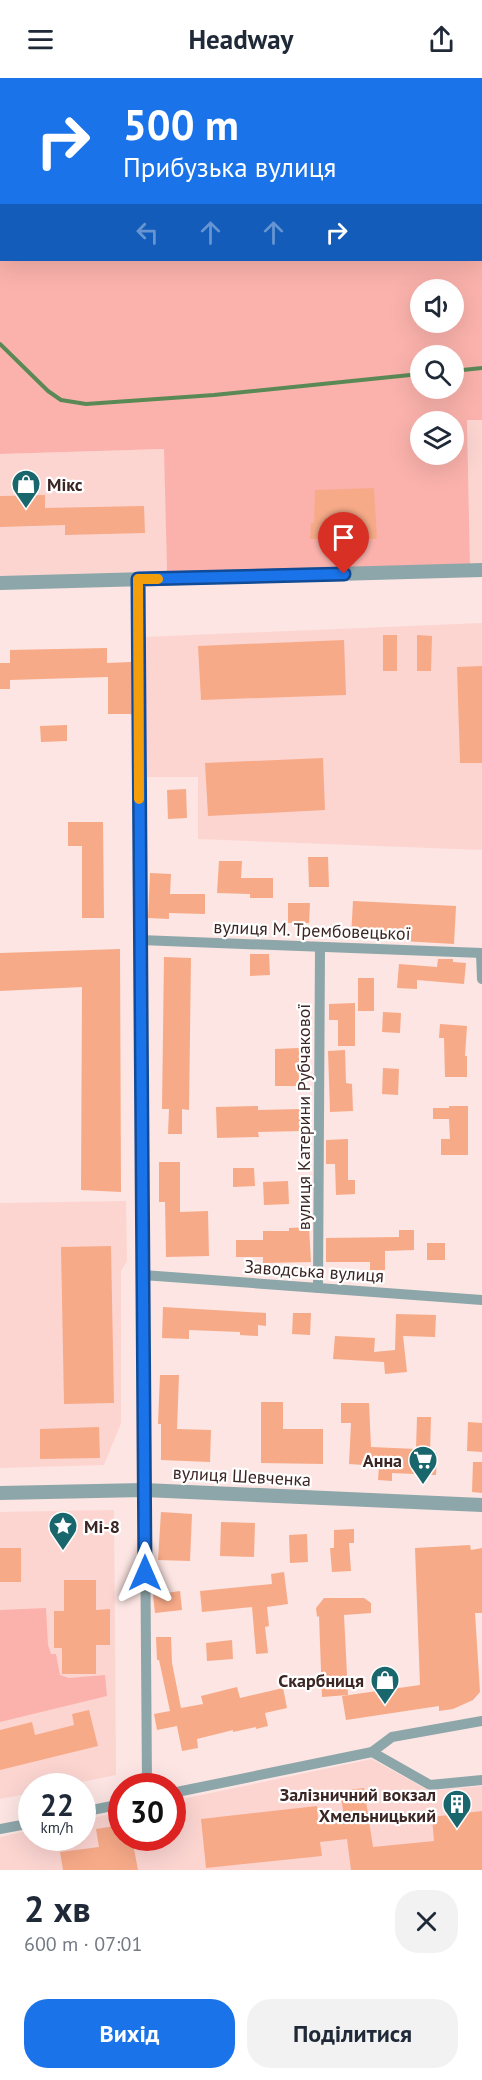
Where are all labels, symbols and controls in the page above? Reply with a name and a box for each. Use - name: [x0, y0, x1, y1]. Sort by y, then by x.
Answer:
- text: Headway: [188, 22, 294, 56]
- icon: menu: [24, 23, 57, 56]
- icon: share: [425, 23, 458, 56]
- text: 500 m: [123, 97, 239, 152]
- icon: right: [24, 102, 102, 180]
- text: Прибузька вулиця: [123, 150, 336, 184]
- icon: left: [131, 216, 164, 249]
- icon: ahead: [194, 216, 227, 249]
- icon: ahead: [257, 216, 290, 249]
- icon: right: [320, 216, 353, 249]
- map controls: [410, 279, 464, 465]
- button: sound: [410, 279, 464, 333]
- button: search: [410, 345, 464, 399]
- button: layers: [410, 411, 464, 465]
- shop icon: Мікс: [10, 468, 42, 510]
- place label: Мікс: [47, 473, 83, 496]
- pin: [318, 512, 369, 574]
- icon: arrive: [327, 521, 360, 554]
- street label: вулиця М. Трембовецької: [213, 915, 411, 945]
- street label: вулиця Катерини Рубчакової: [292, 1004, 315, 1230]
- street label: Заводська вулиця: [243, 1255, 385, 1287]
- supermarket icon: Анна: [407, 1444, 439, 1486]
- place label: Анна: [363, 1449, 402, 1472]
- street label: вулиця Шевченка: [172, 1461, 312, 1491]
- place icon: Mi-8: [47, 1510, 79, 1552]
- place label: Mi-8: [84, 1515, 120, 1538]
- position arrow: [113, 1541, 177, 1605]
- shop icon: Скарбниця: [369, 1664, 401, 1706]
- place label: Скарбниця: [278, 1669, 364, 1692]
- speed limit sign: 30: [108, 1773, 186, 1851]
- place label: Залізничний вокзал Хмельницький: [280, 1783, 436, 1827]
- text: 22: [40, 1785, 74, 1824]
- building icon: Залізничний вокзал Хмельницький: [441, 1788, 473, 1830]
- text: km/h: [41, 1818, 73, 1837]
- text: 2 хв: [24, 1885, 91, 1932]
- button: close: [395, 1890, 458, 1953]
- text: 600 m · 07:01: [24, 1931, 142, 1957]
- button: Вихід: [24, 1999, 235, 2068]
- button: Поділитися: [247, 1999, 458, 2068]

